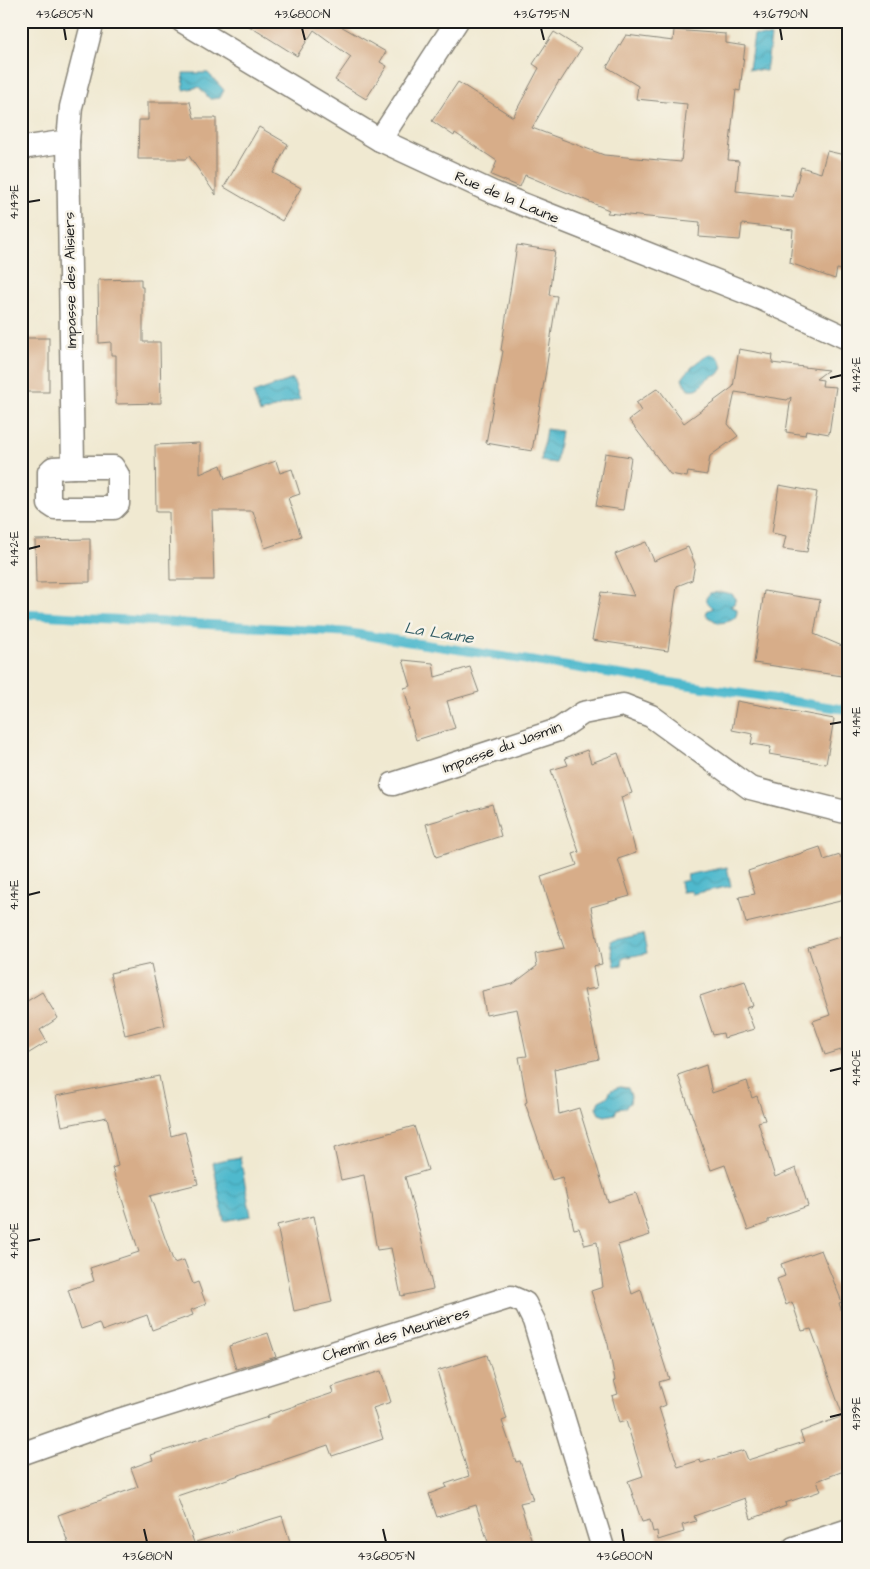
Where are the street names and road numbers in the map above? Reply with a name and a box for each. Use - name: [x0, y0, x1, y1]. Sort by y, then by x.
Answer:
- street label: Rue de la Laune: [451, 166, 562, 229]
- street label: Impasse des Alisiers: [59, 211, 82, 348]
- street label: Impasse du Jasmin: [440, 716, 565, 779]
- street label: Chemin des Meunières: [320, 1302, 473, 1367]

